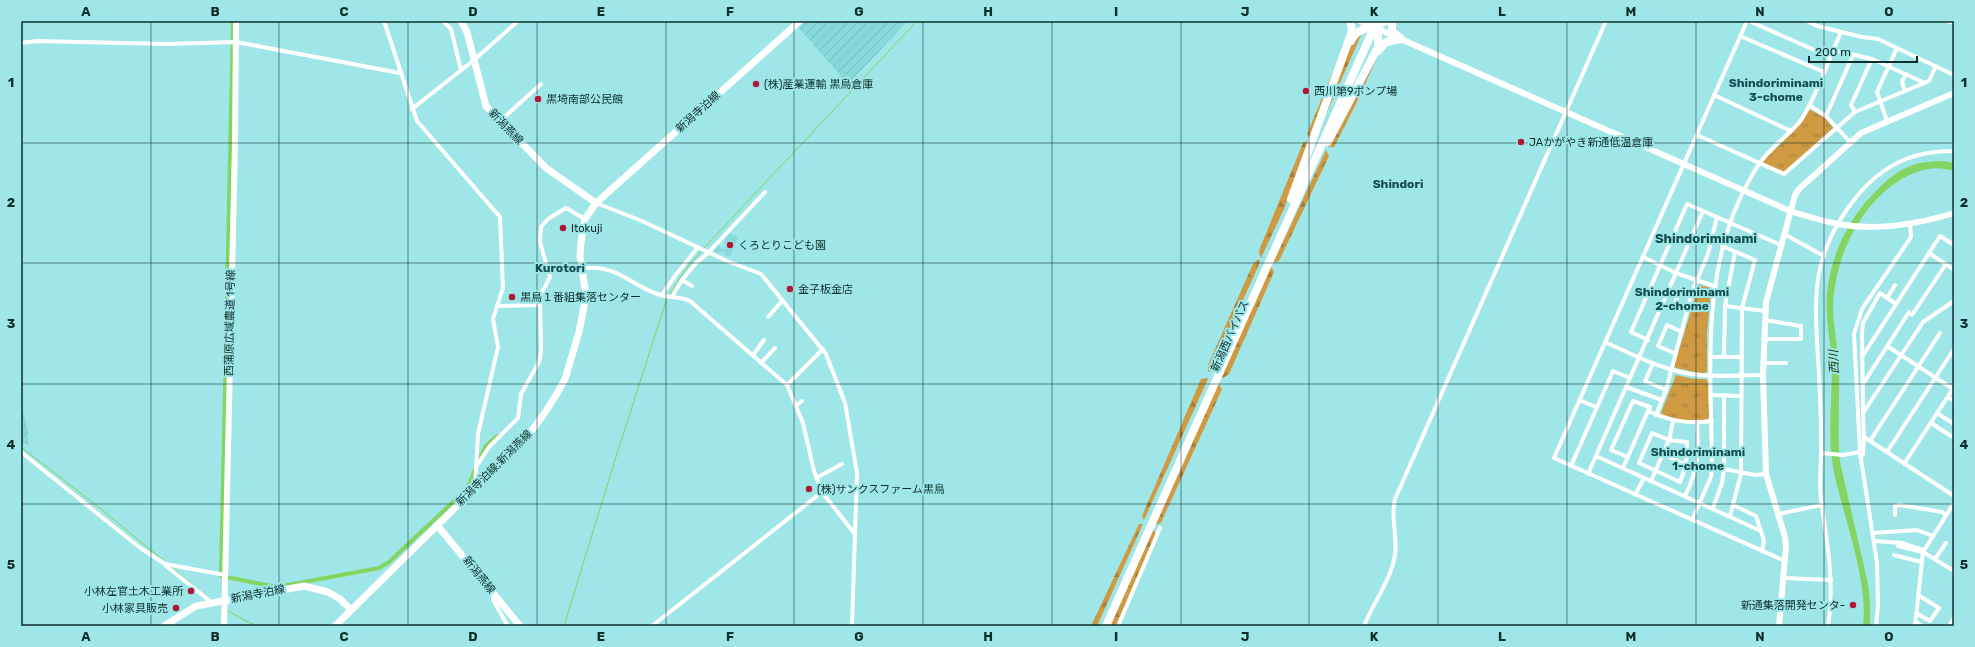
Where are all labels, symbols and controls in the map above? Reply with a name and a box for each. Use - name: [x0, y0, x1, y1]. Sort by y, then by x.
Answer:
- text: A: [81, 4, 91, 19]
- text: B: [210, 4, 220, 19]
- text: C: [339, 4, 349, 19]
- text: D: [468, 4, 478, 19]
- text: E: [597, 4, 605, 19]
- text: F: [726, 4, 734, 19]
- text: G: [854, 4, 864, 19]
- text: H: [983, 4, 993, 19]
- text: I: [1114, 4, 1118, 19]
- text: J: [1241, 4, 1249, 19]
- text: K: [1370, 4, 1379, 19]
- text: L: [1498, 4, 1506, 19]
- text: M: [1626, 4, 1636, 19]
- text: N: [1755, 4, 1765, 19]
- text: O: [1884, 4, 1894, 19]
- scale bar: [1809, 38, 1917, 64]
- text: 200 m: [1815, 45, 1851, 59]
- text: 1: [8, 75, 14, 90]
- text: 1: [1961, 75, 1967, 90]
- district label: Shindoriminami 3-chome: [1729, 76, 1823, 104]
- place label: (株)産業運輸 黒鳥倉庫: [764, 78, 873, 91]
- marker: (株)産業運輸 黒鳥倉庫: [751, 79, 761, 89]
- place label: 西川第9ポンプ場: [1314, 85, 1397, 98]
- marker: 西川第9ポンプ場: [1301, 86, 1311, 96]
- street label: 新潟寺泊線: [673, 89, 723, 135]
- place label: 黒埼南部公民館: [546, 93, 623, 106]
- marker: 黒埼南部公民館: [533, 94, 543, 104]
- street label: 新潟燕線: [486, 107, 526, 147]
- place label: JAかがやき新通低温倉庫: [1529, 136, 1653, 149]
- marker: JAかがやき新通低温倉庫: [1516, 137, 1526, 147]
- district label: Shindori: [1373, 177, 1423, 191]
- text: 2: [7, 195, 15, 210]
- text: 2: [1960, 195, 1968, 210]
- place label: Itokuji: [571, 222, 602, 235]
- marker: Itokuji: [558, 223, 568, 233]
- district label: Shindoriminami: [1655, 231, 1757, 246]
- place label: くろとりこども園: [738, 239, 826, 252]
- marker: くろとりこども園: [725, 240, 735, 250]
- district label: Kurotori: [535, 261, 585, 275]
- street label: 西蒲原広域農道 1号線: [223, 270, 237, 376]
- place label: 金子板金店: [798, 283, 853, 296]
- marker: 金子板金店: [785, 284, 795, 294]
- district label: Shindoriminami 2-chome: [1635, 285, 1729, 313]
- place label: 黒鳥１番組集落センター: [520, 291, 641, 304]
- marker: 黒鳥１番組集落センター: [507, 292, 517, 302]
- street label: 新潟西バイパス: [1208, 298, 1252, 374]
- text: 3: [7, 316, 16, 331]
- text: 3: [1960, 316, 1969, 331]
- water label: 西川: [1826, 348, 1842, 374]
- street label: 新潟寺泊線;新潟燕線: [453, 427, 535, 509]
- text: 4: [7, 437, 16, 452]
- text: 4: [1960, 437, 1969, 452]
- district label: Shindoriminami 1-chome: [1651, 445, 1745, 473]
- place label: (株)サンクスファーム黒鳥: [817, 483, 945, 496]
- marker: (株)サンクスファーム黒鳥: [804, 484, 814, 494]
- street label: 新潟燕線: [460, 554, 498, 596]
- text: 5: [7, 557, 15, 572]
- text: 5: [1960, 557, 1968, 572]
- street label: 新潟寺泊線: [230, 582, 286, 606]
- place label: 小林左官土木工業所: [84, 585, 184, 598]
- marker: 小林左官土木工業所: [186, 586, 196, 596]
- place label: 新通集落開発センタ-: [1741, 599, 1845, 612]
- marker: 新通集落開発センタ-: [1848, 600, 1858, 610]
- place label: 小林家具販売: [102, 602, 168, 615]
- marker: 小林家具販売: [171, 603, 181, 613]
- text: A: [81, 629, 91, 644]
- text: B: [210, 629, 220, 644]
- text: C: [339, 629, 349, 644]
- text: D: [468, 629, 478, 644]
- text: E: [597, 629, 605, 644]
- text: F: [726, 629, 734, 644]
- text: G: [854, 629, 864, 644]
- text: H: [983, 629, 993, 644]
- text: I: [1114, 629, 1118, 644]
- text: J: [1241, 629, 1249, 644]
- text: K: [1370, 629, 1379, 644]
- text: L: [1498, 629, 1506, 644]
- text: M: [1626, 629, 1636, 644]
- text: N: [1755, 629, 1765, 644]
- text: O: [1884, 629, 1894, 644]

